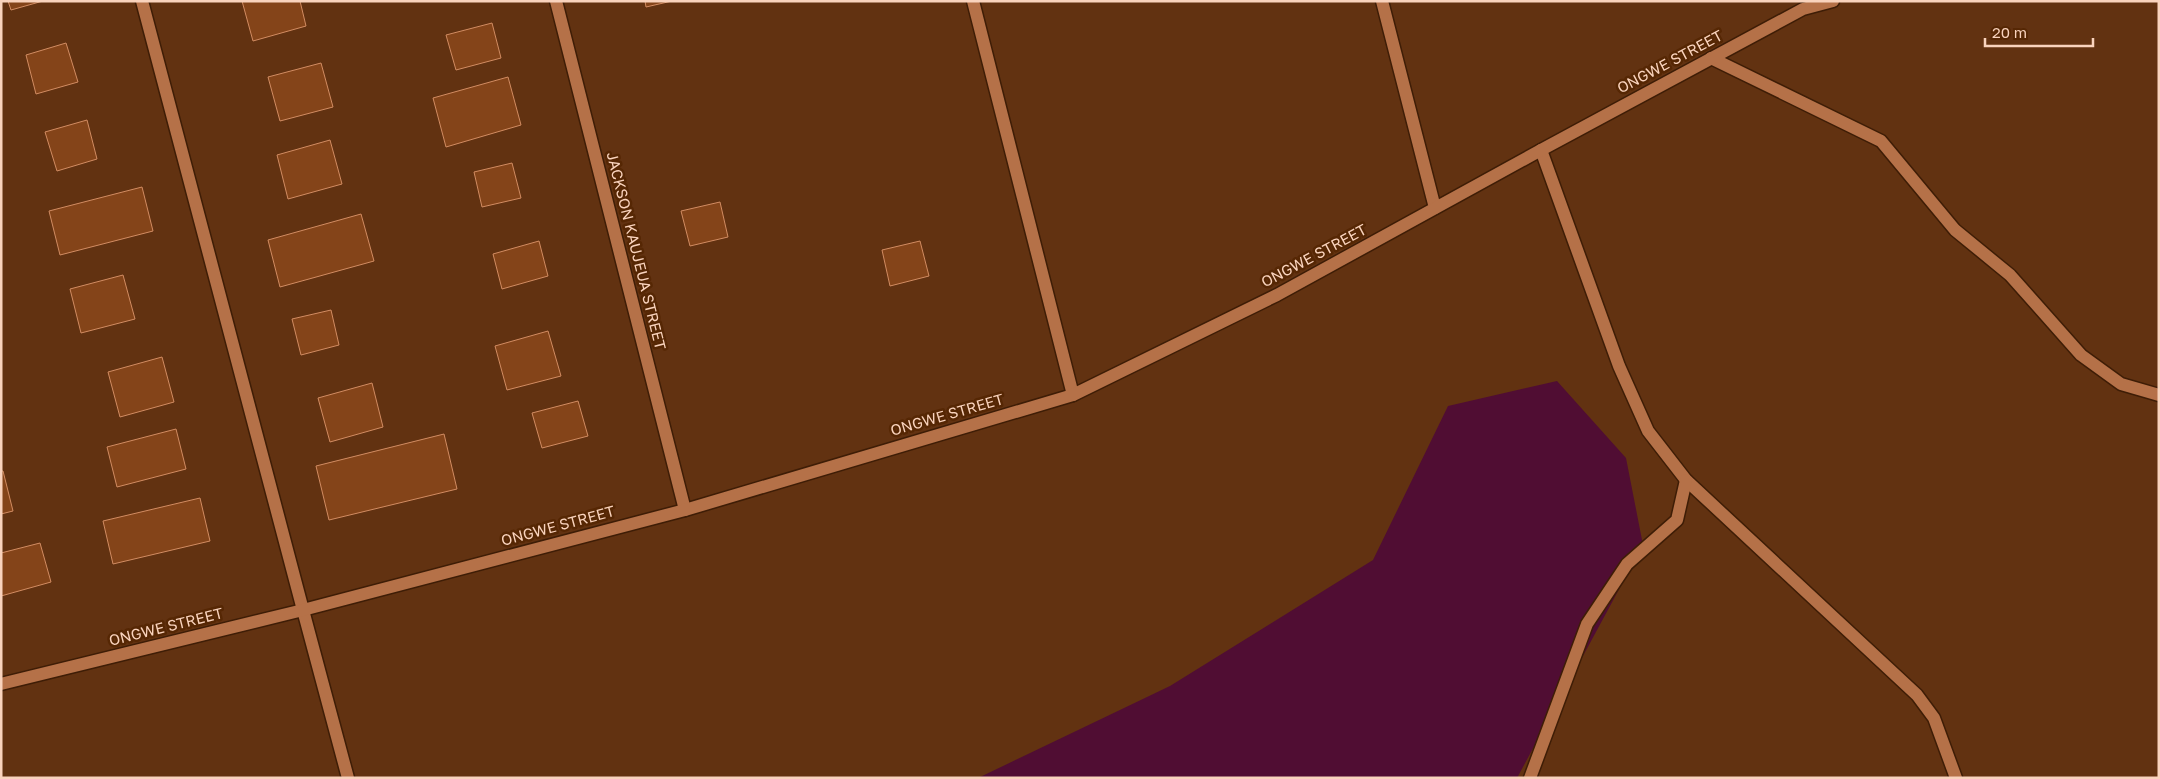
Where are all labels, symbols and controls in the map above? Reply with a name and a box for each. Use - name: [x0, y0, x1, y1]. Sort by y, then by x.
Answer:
- scale bar: [1985, 15, 2092, 47]
- text: 20 m: [1992, 23, 2027, 41]
- street label: ONGWE STREET: [1614, 26, 1725, 97]
- street label: JACKSON KAUJEUA STREET: [604, 150, 670, 352]
- street label: ONGWE STREET: [1258, 220, 1369, 291]
- street label: ONGWE STREET: [888, 389, 1005, 439]
- street label: ONGWE STREET: [499, 501, 617, 549]
- street label: ONGWE STREET: [107, 603, 225, 649]

